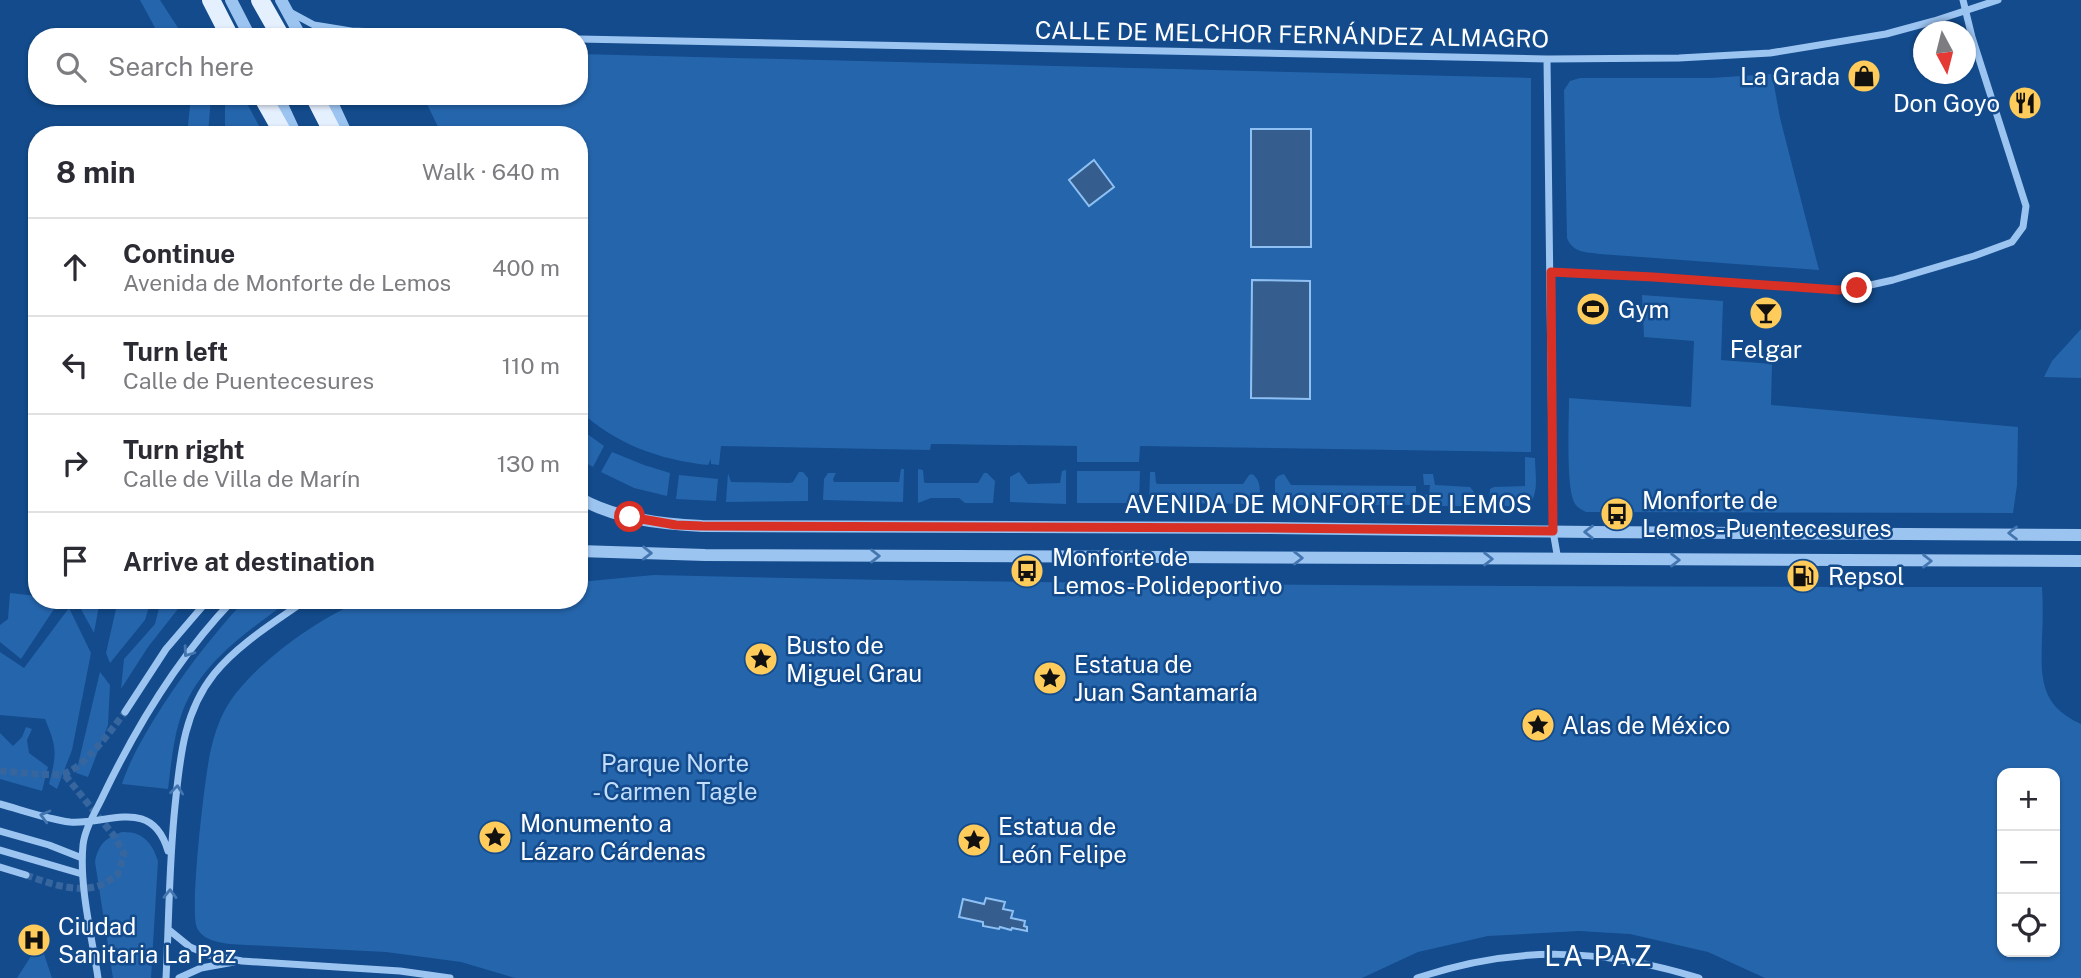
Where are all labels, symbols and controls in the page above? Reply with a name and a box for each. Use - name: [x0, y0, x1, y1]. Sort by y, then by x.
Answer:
- street label: CALLE DE MELCHOR FERNÁNDEZ ALMAGRO: [1035, 16, 1549, 52]
- north arrow: [1913, 21, 1976, 84]
- search box: [28, 28, 588, 105]
- icon: search: [52, 48, 90, 86]
- text: Search here: [108, 51, 254, 82]
- shop icon: La Grada: [1845, 57, 1883, 95]
- place label: La Grada: [1740, 62, 1840, 90]
- restaurant icon: Don Goyo: [2006, 84, 2044, 122]
- place label: Don Goyo: [1893, 89, 2000, 117]
- text: 8 min: [56, 154, 136, 190]
- text: Walk · 640 m: [422, 158, 560, 185]
- text: Continue: [123, 238, 235, 269]
- icon: ahead: [56, 248, 94, 286]
- text: 400 m: [492, 254, 560, 281]
- text: Avenida de Monforte de Lemos: [123, 269, 451, 296]
- route end: [1841, 272, 1872, 303]
- sports icon: Gym: [1574, 290, 1612, 328]
- bar icon: Felgar: [1747, 294, 1785, 332]
- place label: Gym: [1618, 295, 1669, 323]
- place label: Felgar: [1730, 335, 1802, 363]
- text: Turn left: [123, 336, 228, 367]
- icon: left: [56, 346, 94, 384]
- text: 110 m: [502, 352, 560, 379]
- text: Calle de Puentecesures: [123, 367, 374, 394]
- text: Turn right: [123, 434, 245, 465]
- icon: right: [56, 444, 94, 482]
- text: 130 m: [497, 450, 560, 477]
- text: Calle de Villa de Marín: [123, 465, 360, 492]
- place label: Monforte de Lemos-Puentecesures: [1642, 486, 1892, 542]
- street label: AVENIDA DE MONFORTE DE LEMOS: [1124, 490, 1532, 518]
- bus stop icon: Monforte de Lemos-Puentecesures: [1598, 495, 1636, 533]
- route start: [614, 501, 645, 532]
- one-way arrow: [1584, 524, 1595, 539]
- one-way arrow: [2007, 525, 2018, 541]
- icon: arrive: [56, 542, 94, 580]
- place label: Monforte de Lemos-Polideportivo: [1052, 543, 1283, 599]
- text: Arrive at destination: [123, 546, 375, 577]
- one-way arrow: [642, 546, 653, 561]
- one-way arrow: [870, 548, 881, 563]
- one-way arrow: [1294, 550, 1304, 566]
- one-way arrow: [1483, 551, 1494, 567]
- bus stop icon: Monforte de Lemos-Polideportivo: [1008, 552, 1046, 590]
- one-way arrow: [1671, 552, 1681, 568]
- one-way arrow: [1923, 553, 1933, 569]
- fuel station icon: Repsol: [1784, 557, 1822, 595]
- place label: Repsol: [1828, 562, 1905, 590]
- place label: Busto de Miguel Grau: [786, 631, 922, 687]
- place icon: Busto de Miguel Grau: [742, 640, 780, 678]
- one-way arrow: [184, 644, 197, 657]
- place label: Estatua de Juan Santamaría: [1074, 650, 1258, 706]
- place icon: Estatua de Juan Santamaría: [1031, 659, 1069, 697]
- place icon: Alas de México: [1519, 706, 1557, 744]
- place label: Alas de México: [1562, 711, 1730, 739]
- park label: Parque Norte - Carmen Tagle: [592, 749, 758, 805]
- map controls: [1997, 768, 2060, 957]
- button: +: [1997, 768, 2060, 831]
- one-way arrow: [169, 785, 184, 796]
- place label: Monumento a Lázaro Cárdenas: [520, 809, 706, 865]
- one-way arrow: [39, 810, 51, 824]
- place label: Estatua de León Felipe: [998, 812, 1127, 868]
- place icon: Monumento a Lázaro Cárdenas: [476, 818, 514, 856]
- place icon: Estatua de León Felipe: [955, 821, 993, 859]
- button: −: [1997, 831, 2060, 894]
- one-way arrow: [162, 888, 177, 899]
- button: locate: [1997, 894, 2060, 957]
- place label: Ciudad Sanitaria La Paz: [58, 912, 236, 968]
- hospital icon: Ciudad Sanitaria La Paz: [15, 921, 53, 959]
- district label: LA PAZ: [1544, 939, 1654, 972]

